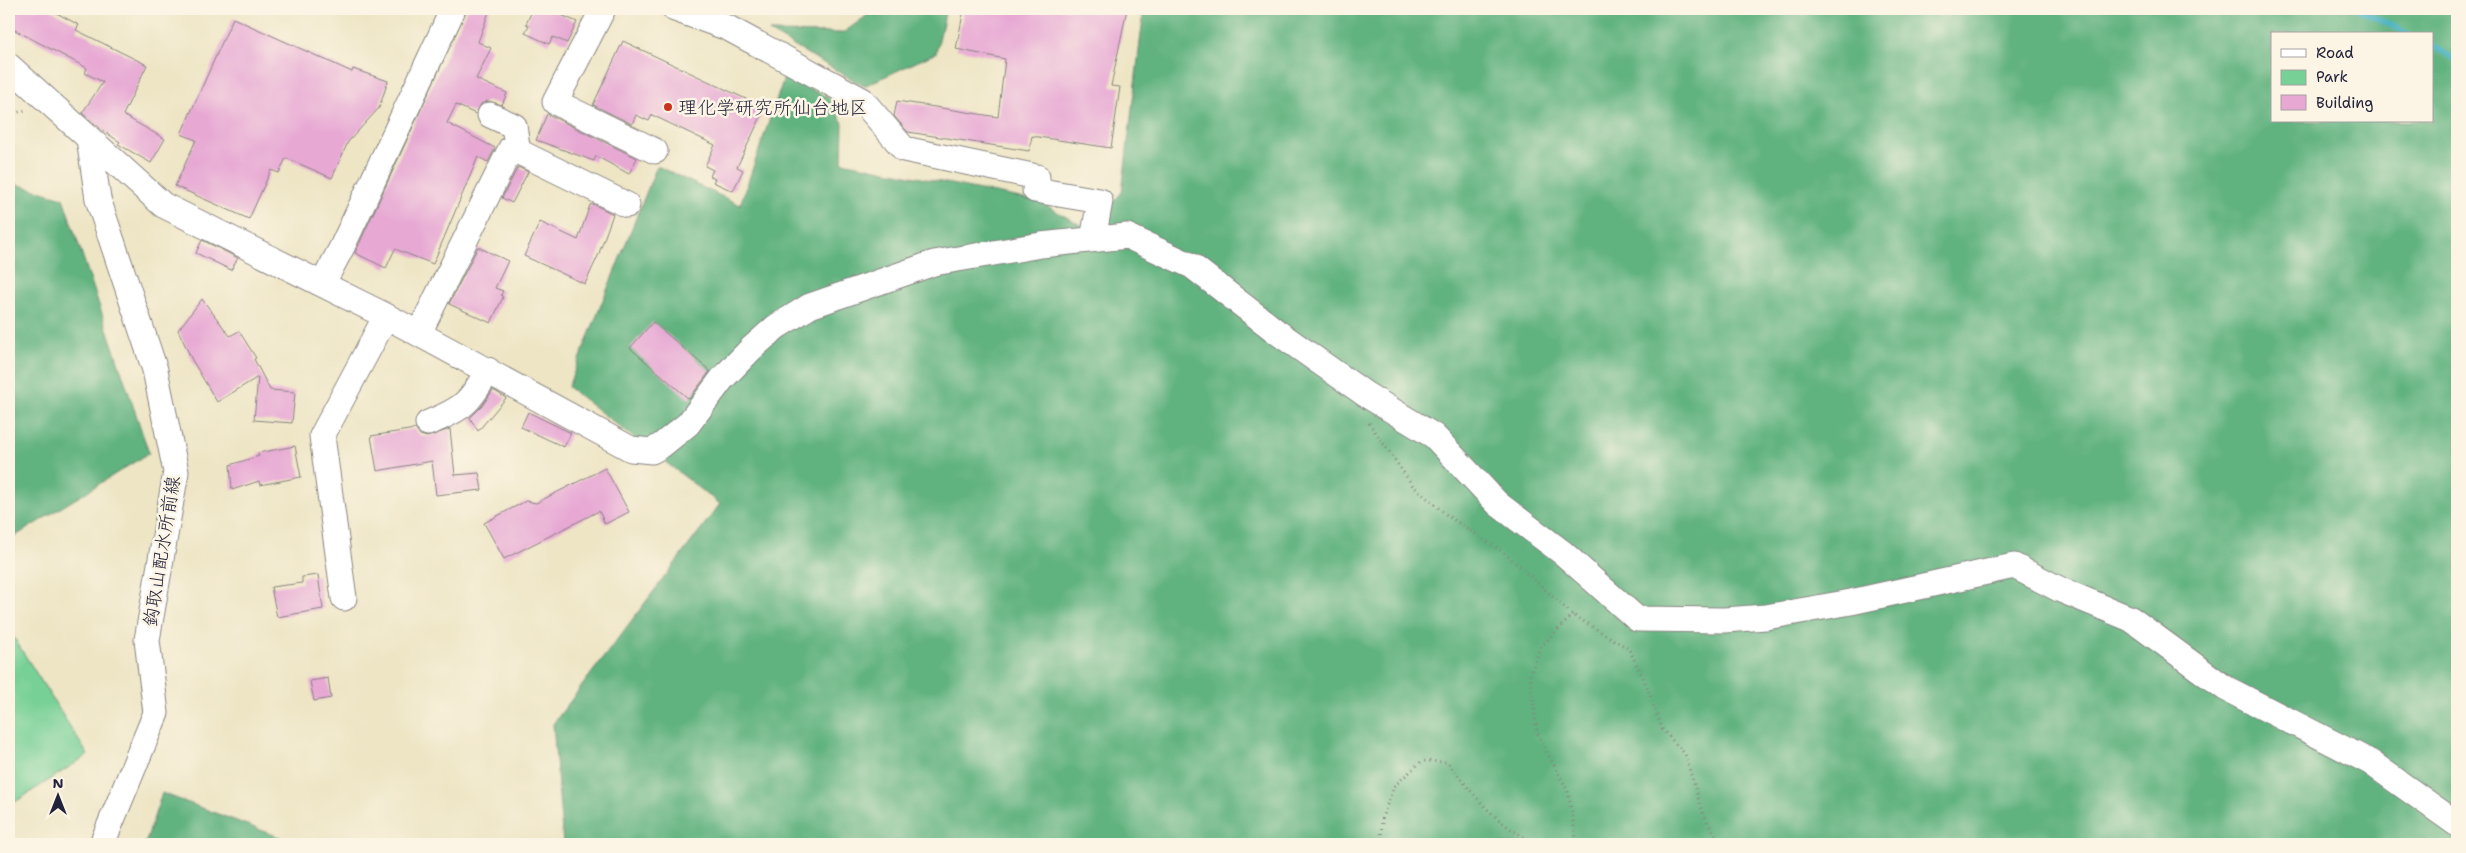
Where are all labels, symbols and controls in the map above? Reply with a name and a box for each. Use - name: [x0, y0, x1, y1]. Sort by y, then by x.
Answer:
- legend: [2271, 32, 2434, 122]
- text: Road: [2316, 43, 2354, 63]
- text: Park: [2316, 67, 2348, 87]
- text: Building: [2316, 93, 2373, 113]
- place label: 理化学研究所仙台地区: [678, 95, 868, 120]
- marker: 理化学研究所仙台地区: [662, 101, 674, 113]
- street label: 鈎取山配水所前線: [137, 474, 186, 628]
- north arrow: [32, 770, 82, 820]
- text: N: [52, 774, 64, 792]

